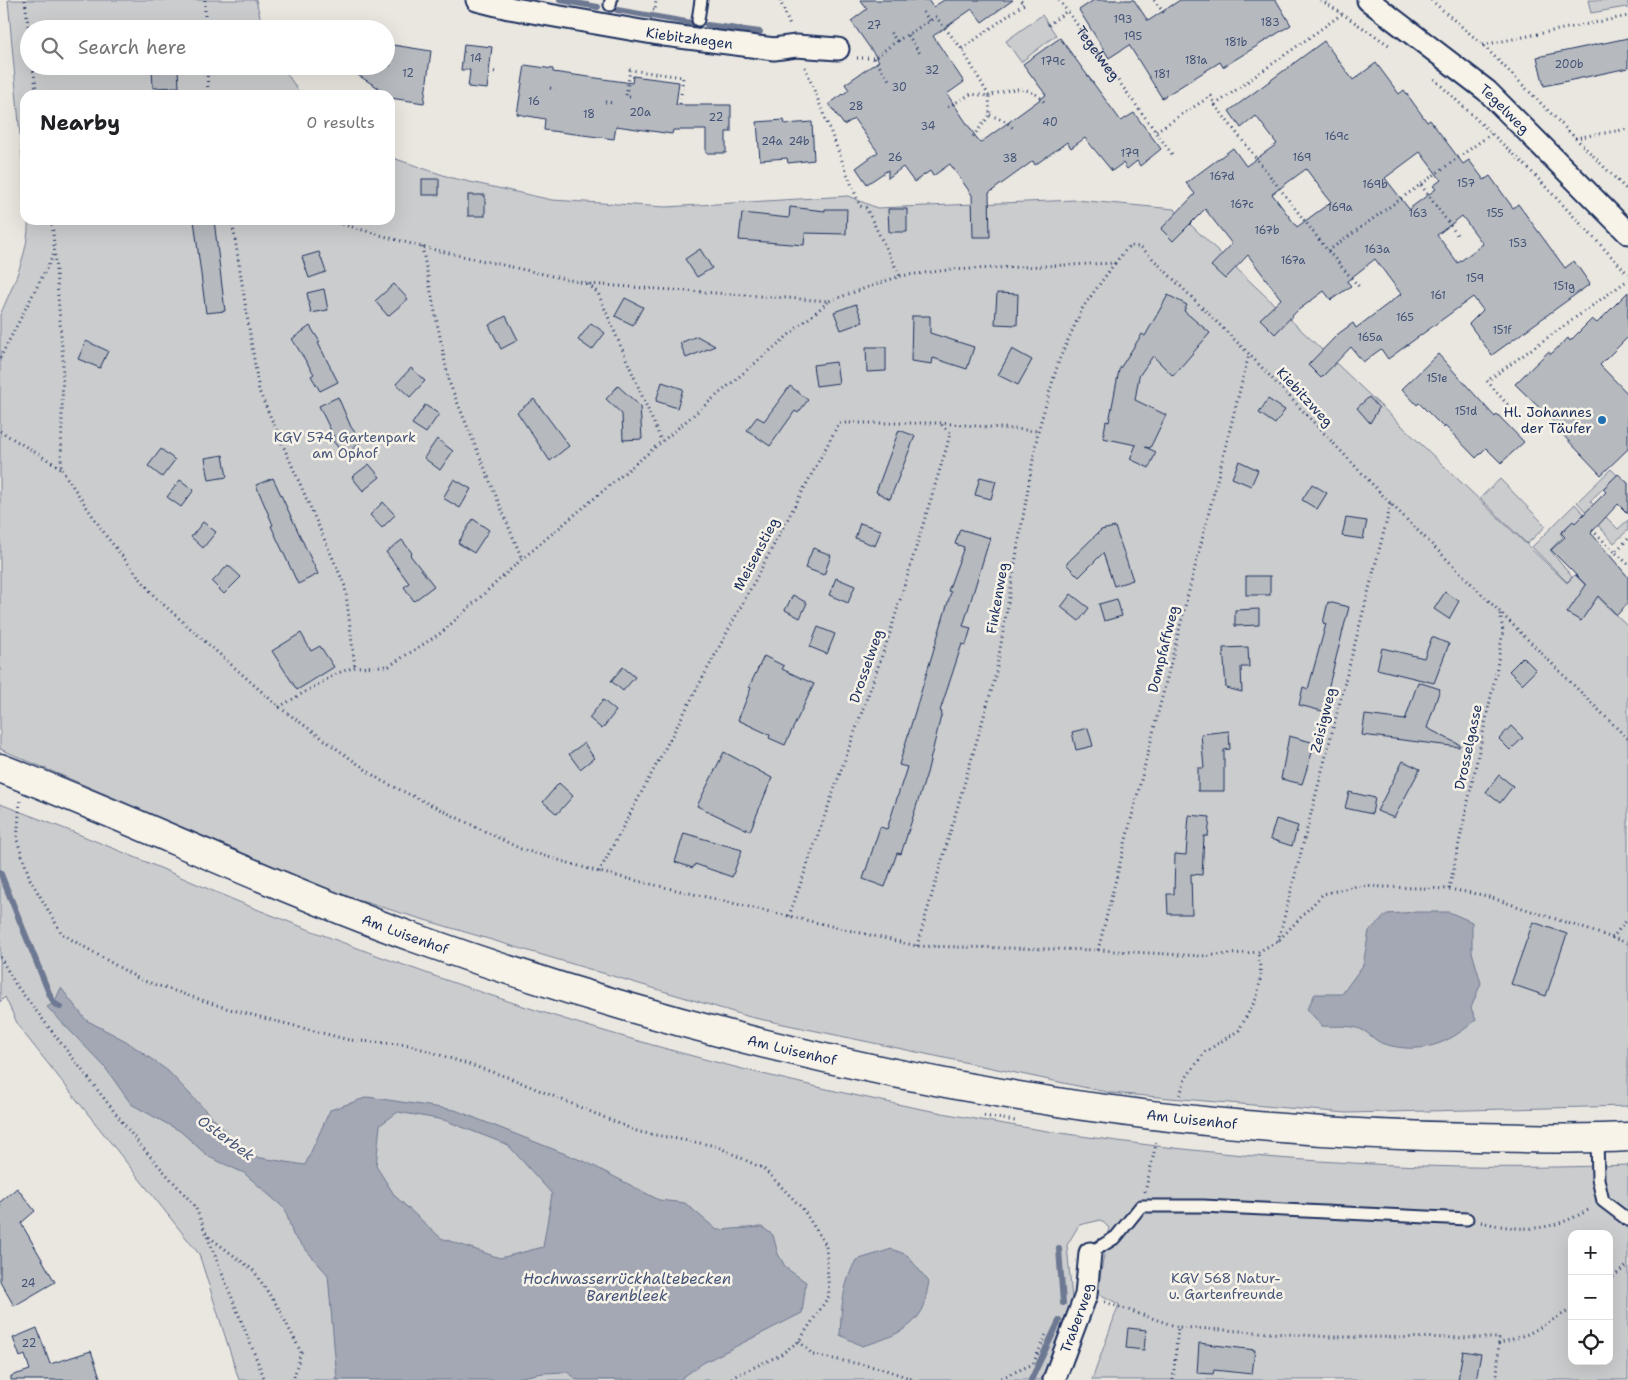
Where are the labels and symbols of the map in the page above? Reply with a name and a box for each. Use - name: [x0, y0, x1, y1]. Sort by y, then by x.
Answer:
- house number: 193: [1113, 12, 1133, 27]
- house number: 183: [1260, 15, 1280, 30]
- house number: 27: [867, 18, 882, 33]
- street label: Tegelweg: [1072, 22, 1124, 84]
- street label: Kiebitzhegen: [645, 23, 735, 53]
- house number: 195: [1124, 29, 1142, 44]
- house number: 181b: [1225, 35, 1247, 50]
- house number: 14: [470, 51, 482, 66]
- house number: 181a: [1185, 53, 1208, 68]
- house number: 179c: [1041, 54, 1066, 69]
- house number: 200b: [1554, 57, 1584, 72]
- house number: 32: [925, 63, 939, 78]
- house number: 12: [402, 66, 414, 81]
- house number: 181: [1154, 67, 1170, 82]
- house number: 30: [891, 80, 907, 95]
- street label: Tegelweg: [1476, 80, 1533, 138]
- house number: 16: [528, 94, 540, 109]
- house number: 28: [848, 99, 864, 114]
- house number: 20a: [629, 105, 651, 120]
- house number: 18: [583, 107, 595, 122]
- house number: 22: [709, 110, 723, 125]
- house number: 40: [1042, 115, 1058, 130]
- house number: 34: [921, 119, 936, 134]
- house number: 169c: [1325, 129, 1350, 144]
- house number: 24a: [761, 134, 783, 149]
- house number: 24b: [788, 134, 810, 149]
- house number: 179: [1120, 146, 1140, 161]
- house number: 26: [888, 150, 902, 165]
- house number: 169: [1293, 150, 1311, 165]
- house number: 38: [1002, 151, 1018, 166]
- house number: 167d: [1209, 169, 1235, 184]
- house number: 157: [1457, 176, 1475, 191]
- house number: 169b: [1362, 177, 1388, 192]
- house number: 167c: [1230, 197, 1254, 212]
- house number: 169a: [1327, 200, 1353, 215]
- house number: 163: [1409, 206, 1427, 221]
- house number: 155: [1486, 206, 1504, 221]
- house number: 167b: [1255, 223, 1279, 238]
- house number: 153: [1509, 236, 1527, 251]
- house number: 163a: [1364, 242, 1390, 257]
- house number: 167a: [1281, 253, 1306, 268]
- house number: 159: [1466, 271, 1484, 286]
- house number: 151g: [1553, 279, 1575, 294]
- house number: 161: [1430, 288, 1446, 303]
- house number: 165: [1396, 310, 1414, 325]
- house number: 151f: [1492, 323, 1513, 338]
- house number: 165a: [1357, 330, 1383, 345]
- street label: Kiebitzweg: [1273, 364, 1337, 430]
- house number: 151e: [1426, 371, 1448, 386]
- place label: Hl. Johannes der Täufer: [1504, 403, 1592, 437]
- house number: 151d: [1455, 404, 1477, 419]
- marker: Hl. Johannes der Täufer: [1596, 414, 1608, 426]
- park label: KGV 574 Gartenpark am Ophof: [274, 428, 416, 462]
- street label: Meisenstieg: [729, 514, 783, 594]
- street label: Finkenweg: [982, 561, 1012, 635]
- street label: Dompfaffweg: [1143, 604, 1183, 694]
- street label: Drosselweg: [845, 627, 887, 705]
- street label: Zeisigweg: [1306, 686, 1340, 754]
- street label: Drosselgasse: [1450, 703, 1486, 791]
- street label: Am Luisenhof: [359, 910, 452, 958]
- street label: Am Luisenhof: [746, 1031, 839, 1069]
- street label: Am Luisenhof: [1145, 1105, 1239, 1133]
- water label: Osterbek: [194, 1111, 259, 1166]
- water label: Hochwasserrückhaltebecken Barenbleek: [523, 1269, 731, 1306]
- park label: KGV 568 Natur- u. Gartenfreunde: [1169, 1269, 1283, 1303]
- house number: 24: [21, 1276, 36, 1291]
- street label: Traberweg: [1056, 1283, 1096, 1355]
- house number: 22: [22, 1336, 36, 1351]

